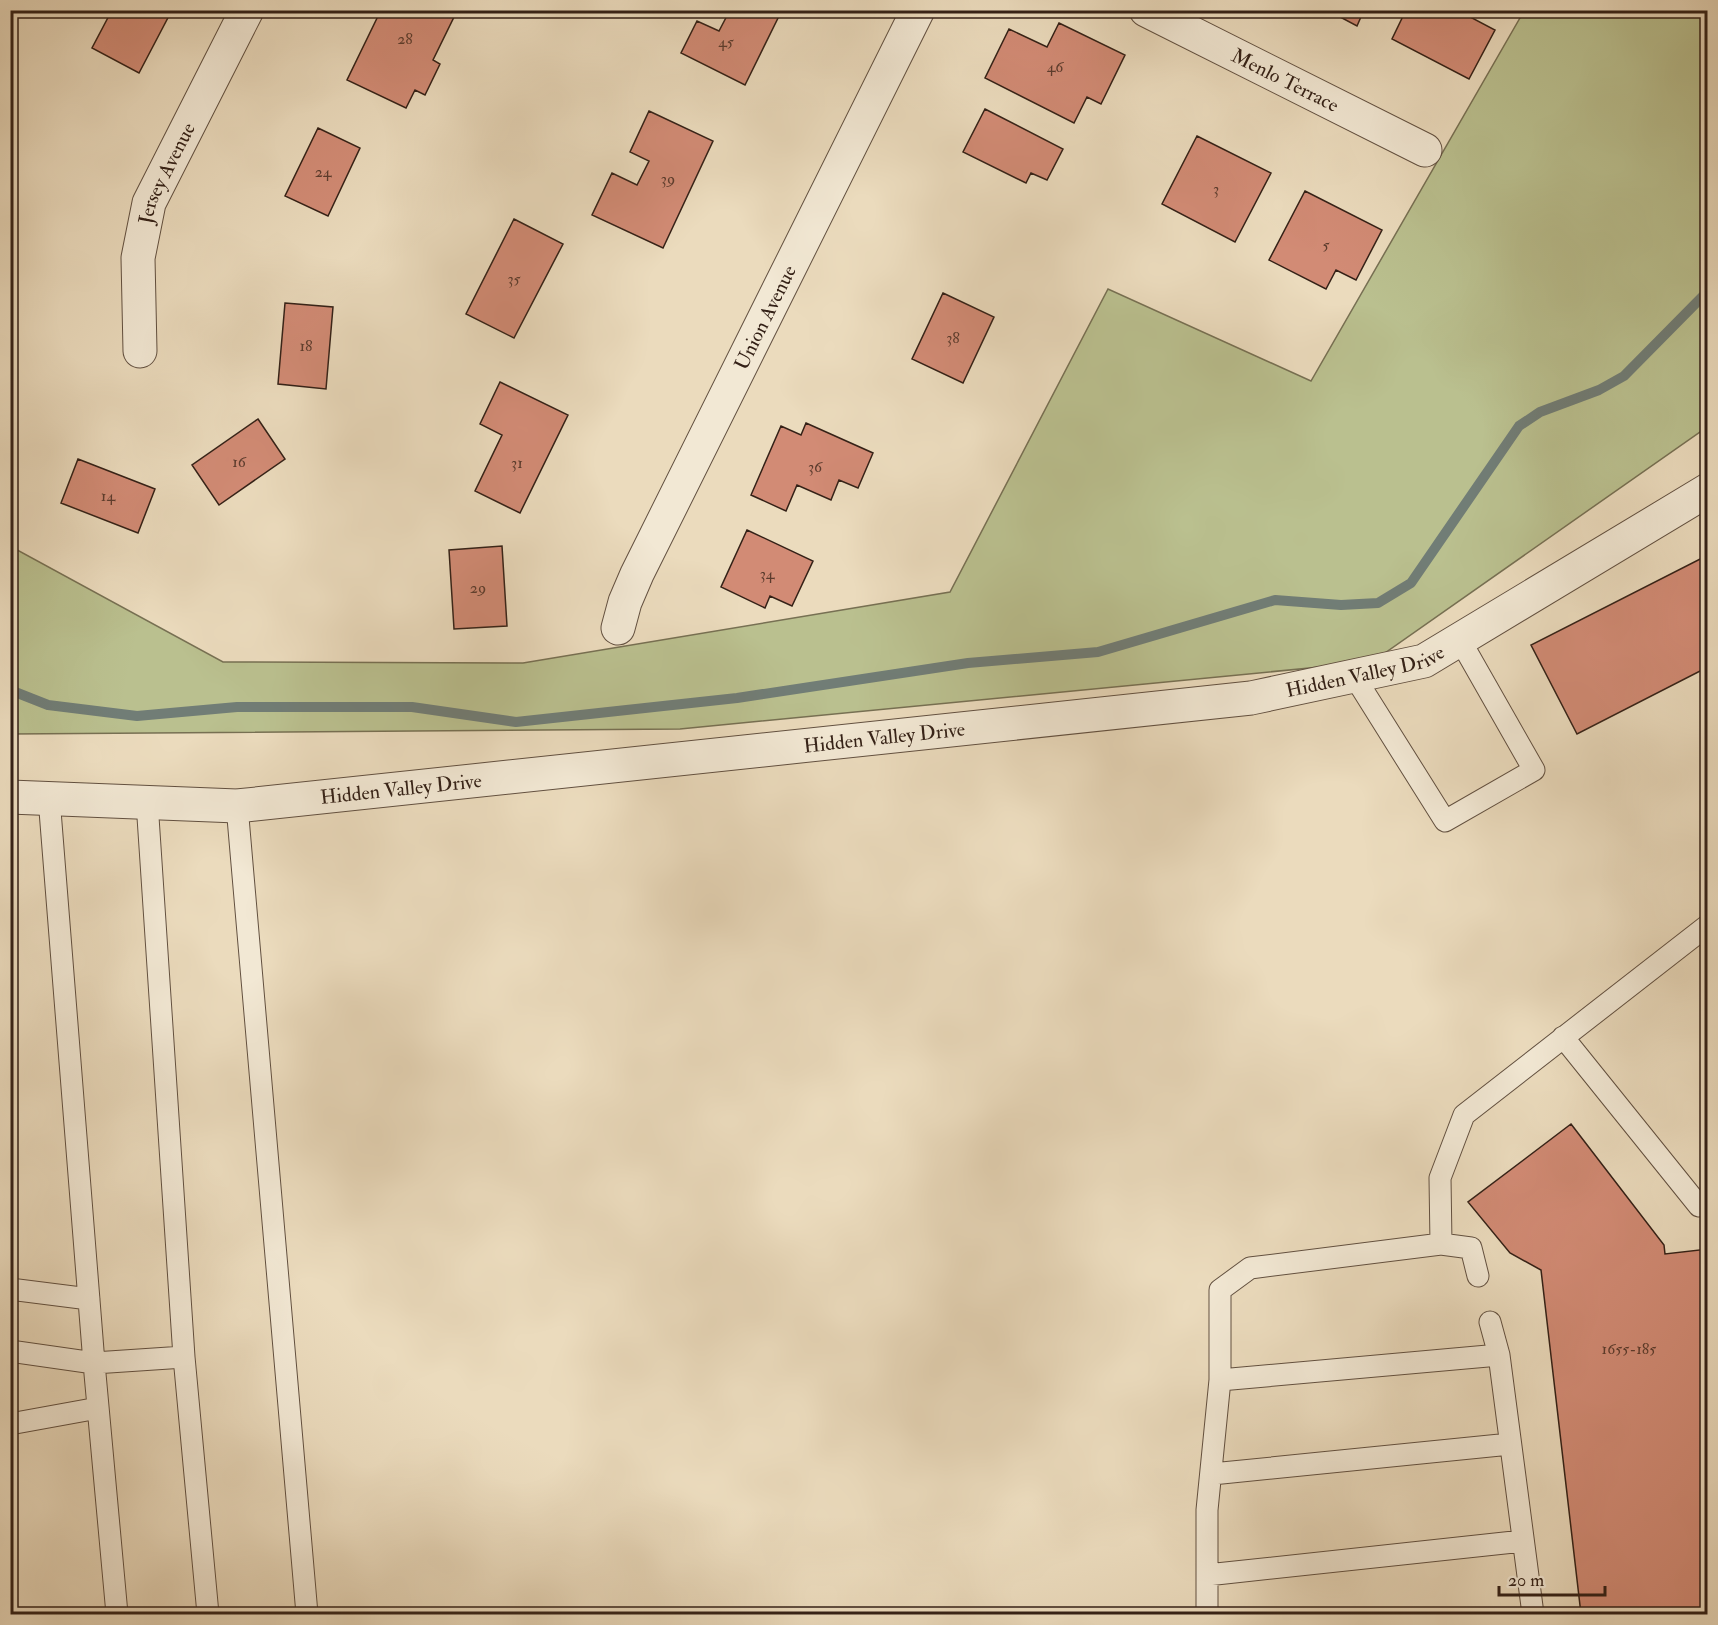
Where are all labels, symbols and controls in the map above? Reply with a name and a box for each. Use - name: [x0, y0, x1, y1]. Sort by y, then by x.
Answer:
- house number: 28: [397, 29, 413, 49]
- house number: 45: [718, 32, 734, 52]
- street label: Menlo Terrace: [1228, 43, 1343, 117]
- house number: 46: [1047, 57, 1064, 77]
- street label: Jersey Avenue: [132, 118, 200, 227]
- house number: 24: [315, 162, 333, 182]
- house number: 39: [661, 169, 675, 189]
- house number: 3: [1213, 179, 1219, 199]
- house number: 5: [1322, 235, 1330, 255]
- street label: Union Avenue: [728, 261, 801, 374]
- house number: 35: [507, 269, 521, 289]
- house number: 38: [946, 328, 960, 348]
- house number: 18: [299, 336, 313, 356]
- house number: 16: [232, 452, 247, 472]
- house number: 31: [511, 453, 523, 473]
- house number: 36: [808, 457, 823, 477]
- house number: 14: [101, 486, 117, 506]
- house number: 34: [760, 564, 776, 584]
- house number: 29: [470, 578, 486, 598]
- street label: Hidden Valley Drive: [1284, 639, 1449, 703]
- street label: Hidden Valley Drive: [802, 716, 966, 758]
- street label: Hidden Valley Drive: [319, 768, 483, 810]
- house number: 1655-185: [1602, 1339, 1656, 1359]
- scale bar: [1499, 1559, 1606, 1597]
- text: 20 m: [1508, 1569, 1544, 1592]

